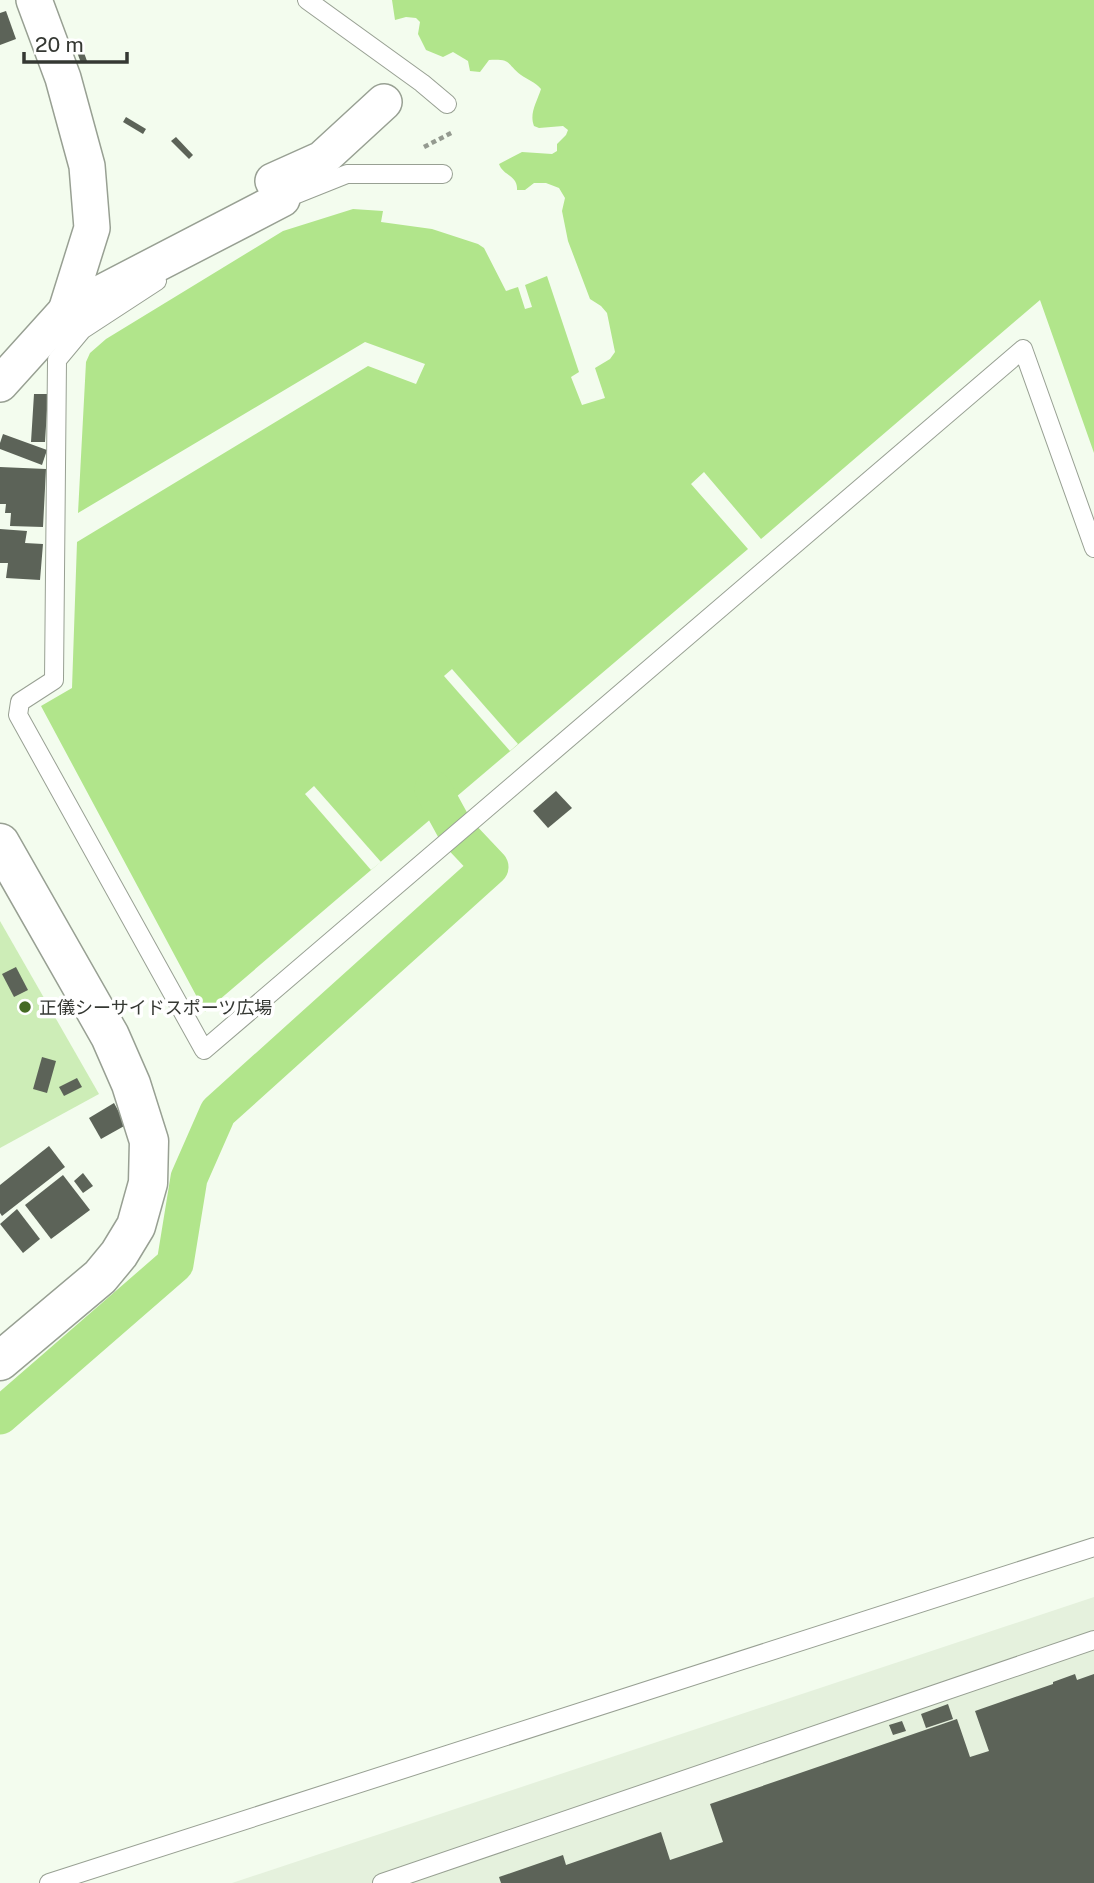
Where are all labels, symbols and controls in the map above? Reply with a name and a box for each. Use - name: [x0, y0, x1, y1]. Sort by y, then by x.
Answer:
- scale bar: [24, 21, 128, 65]
- text: 20 m: [35, 32, 84, 57]
- place label: 正儀シーサイドスポーツ広場: [39, 997, 272, 1018]
- marker: 正儀シーサイドスポーツ広場: [17, 999, 33, 1015]

